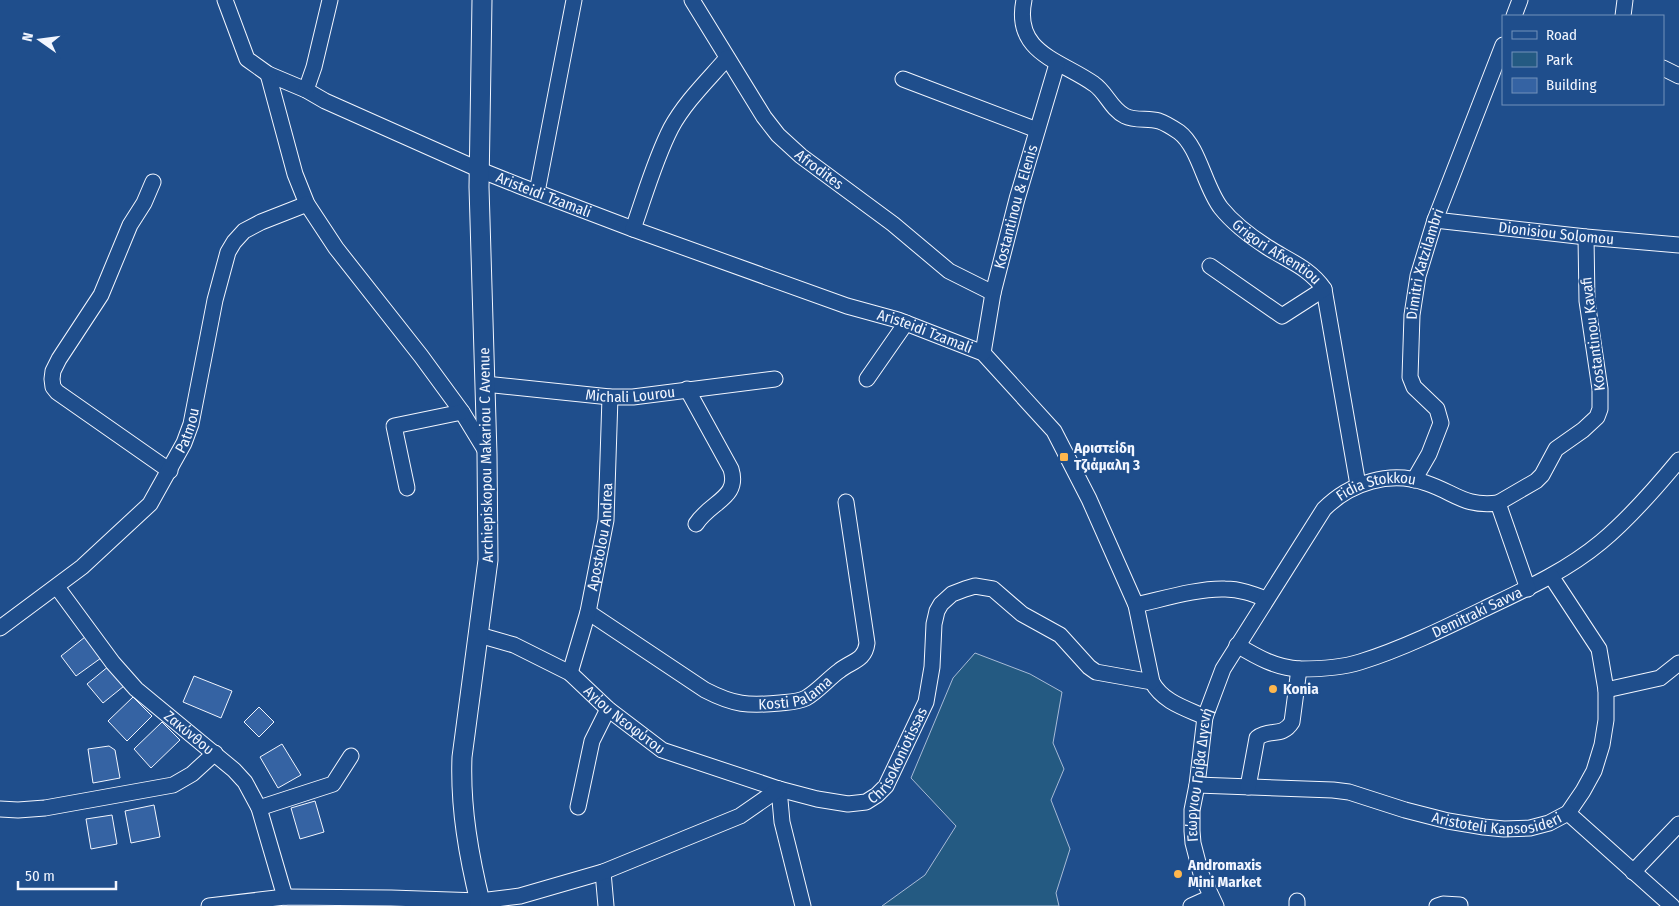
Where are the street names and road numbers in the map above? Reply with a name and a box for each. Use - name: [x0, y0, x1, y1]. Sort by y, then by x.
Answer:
- street label: Kostantinou & Elenis: [991, 143, 1042, 271]
- street label: Afrodites: [791, 146, 847, 193]
- street label: Aristeidi Tzamali: [493, 168, 594, 221]
- street label: Dimitri Xatzilambri: [1403, 206, 1448, 320]
- street label: Grigori Afxentiou: [1228, 215, 1325, 288]
- street label: Dionisiou Solomou: [1498, 218, 1615, 248]
- street label: Kostantinou Kavafi: [1577, 276, 1609, 392]
- street label: Aristeidi Tzamali: [875, 306, 975, 357]
- street label: Archiepiskopou Makariou C Avenue: [475, 347, 497, 563]
- street label: Michali Lourou: [585, 383, 676, 406]
- street label: Patmou: [171, 406, 203, 456]
- street label: Fidia Stokkou: [1333, 469, 1417, 505]
- street label: Apostolou Andrea: [583, 482, 616, 592]
- street label: Demitraki Savva: [1429, 583, 1525, 642]
- street label: Kosti Palama: [758, 672, 836, 713]
- street label: Αγίου Νεοφύτου: [580, 682, 669, 758]
- street label: Chrisokoniotissas: [864, 705, 931, 808]
- street label: Γεώργιου Γρίβα Διγενή: [1183, 705, 1217, 843]
- street label: Ζακύνθου: [160, 707, 218, 759]
- street label: Aristoteli Kapsosideri: [1430, 808, 1565, 838]

